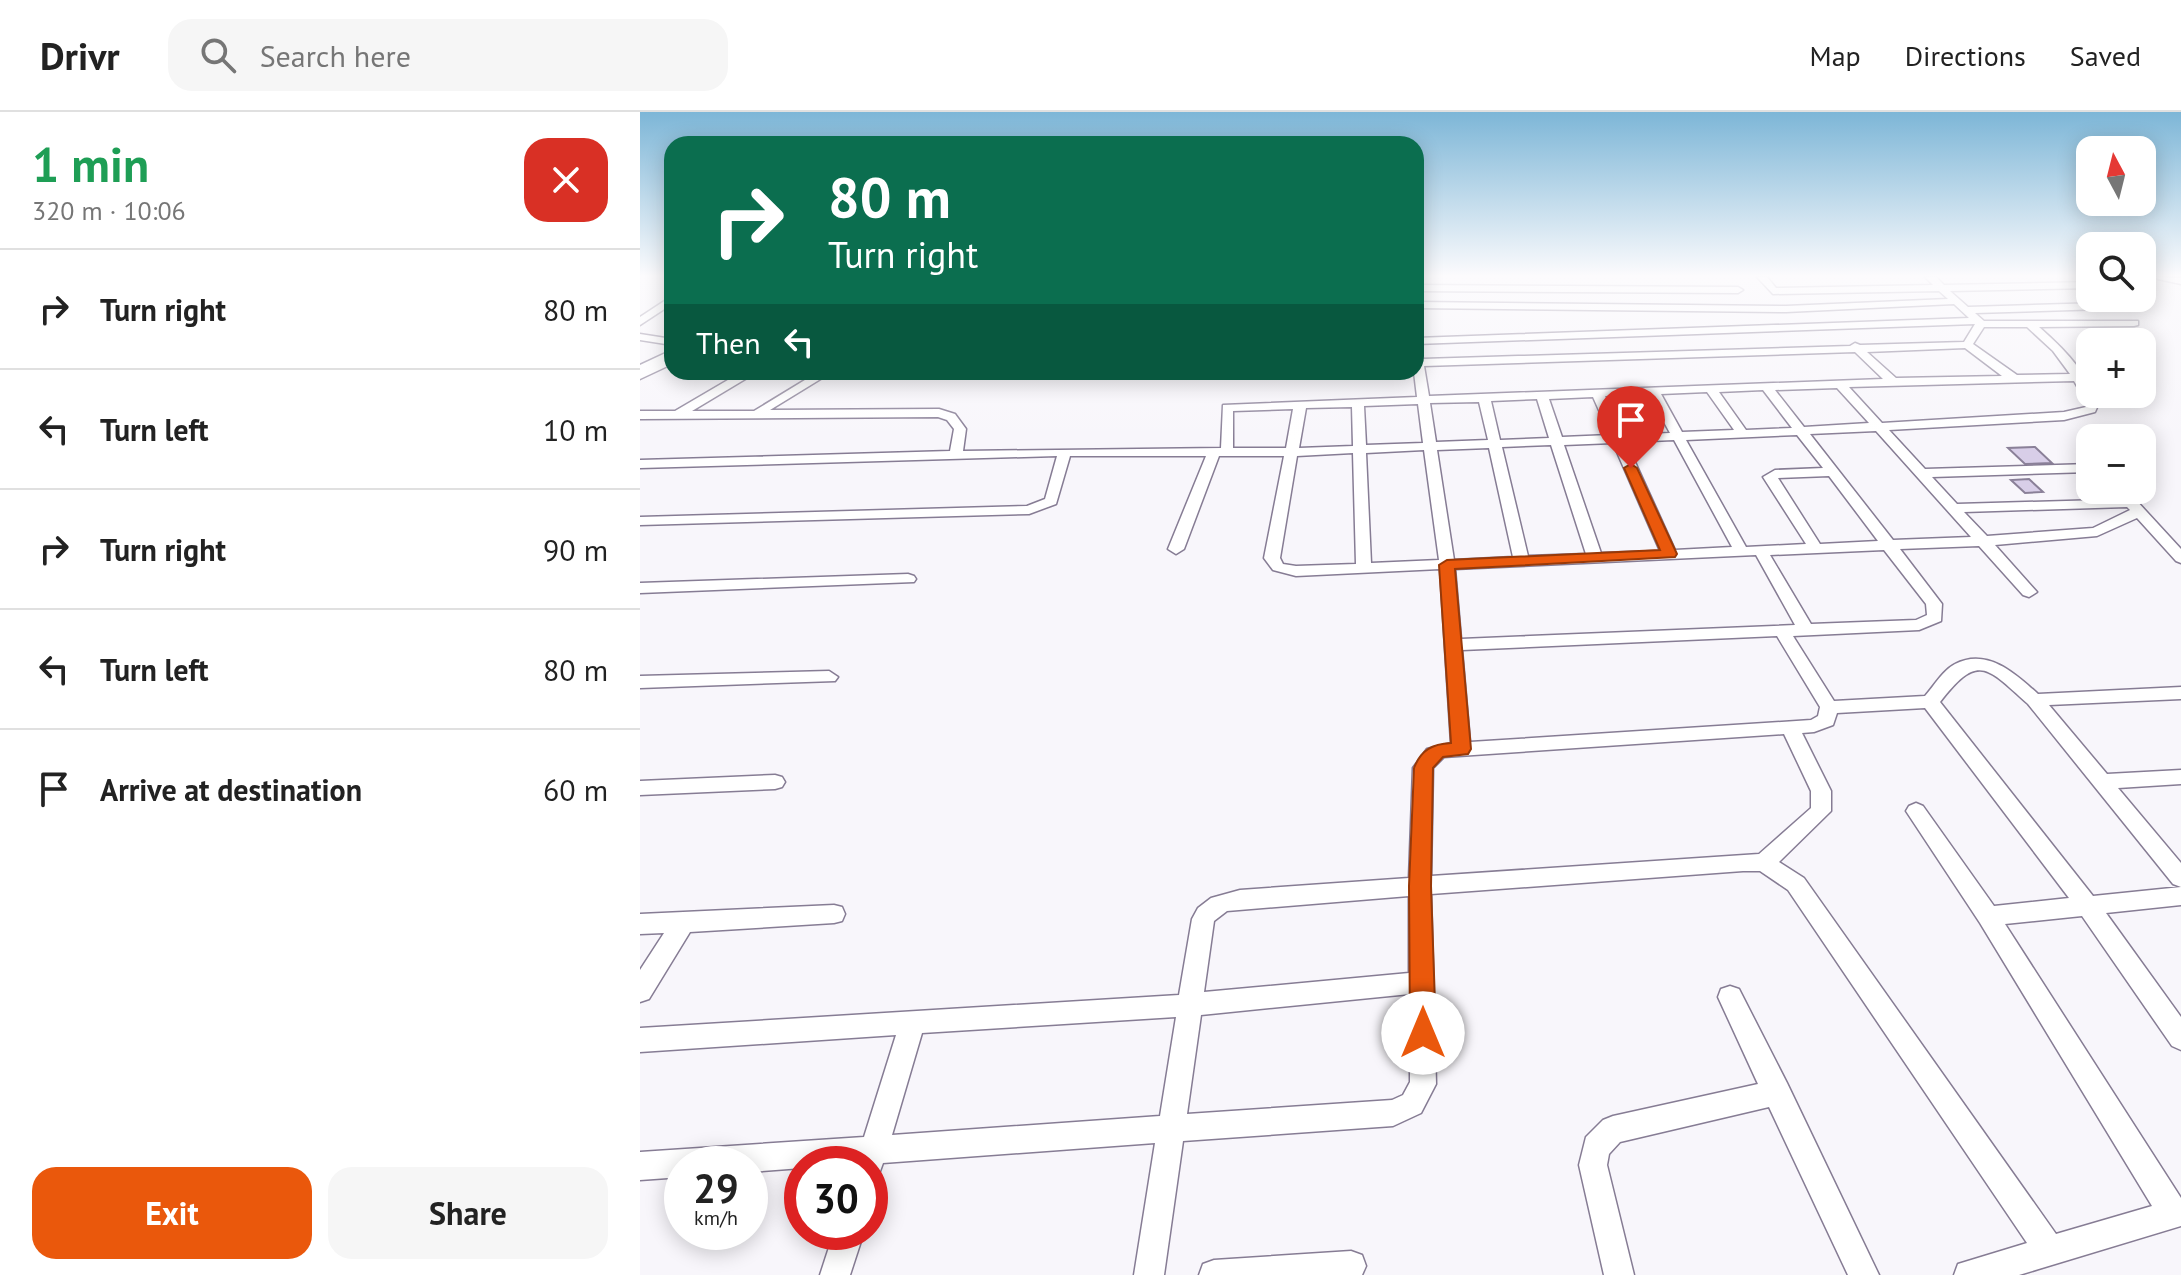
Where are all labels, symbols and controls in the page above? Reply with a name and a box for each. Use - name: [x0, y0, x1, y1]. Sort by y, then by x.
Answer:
- search box: [168, 19, 728, 91]
- text: Drivr: [40, 31, 120, 80]
- icon: search: [196, 33, 240, 77]
- text: Search here: [260, 36, 411, 75]
- text: Map: [1810, 37, 1861, 74]
- text: Directions: [1905, 37, 2026, 74]
- text: Saved: [2070, 37, 2141, 74]
- text: 1 min: [32, 133, 149, 195]
- north arrow: [2076, 136, 2156, 216]
- map controls: [2076, 136, 2156, 504]
- button: close: [524, 138, 608, 222]
- text: 80 m: [828, 161, 951, 233]
- icon: right: [696, 168, 800, 272]
- text: 320 m · 10:06: [32, 194, 186, 227]
- text: Turn right: [828, 231, 978, 278]
- button: search: [2076, 232, 2156, 312]
- icon: right: [32, 287, 76, 331]
- text: Turn right: [100, 290, 226, 329]
- text: 80 m: [543, 290, 608, 329]
- icon: left: [777, 320, 821, 364]
- text: Then: [696, 323, 761, 362]
- button: +: [2076, 328, 2156, 408]
- pin: [1597, 386, 1665, 468]
- icon: arrive: [1609, 398, 1653, 442]
- icon: left: [32, 407, 76, 451]
- text: Turn left: [100, 410, 208, 449]
- text: 10 m: [543, 410, 608, 449]
- button: −: [2076, 424, 2156, 504]
- icon: right: [32, 527, 76, 571]
- text: Turn right: [100, 530, 226, 569]
- text: 90 m: [543, 530, 608, 569]
- icon: left: [32, 647, 76, 691]
- text: Turn left: [100, 650, 208, 689]
- text: 80 m: [543, 650, 608, 689]
- icon: arrive: [32, 767, 76, 811]
- text: Arrive at destination: [100, 770, 362, 809]
- text: 60 m: [543, 770, 608, 809]
- position arrow: [1381, 991, 1465, 1075]
- speed limit sign: 30: [784, 1146, 888, 1250]
- text: 29: [693, 1162, 739, 1214]
- button: Exit: [32, 1167, 312, 1259]
- button: Share: [328, 1167, 608, 1259]
- text: km/h: [694, 1205, 738, 1231]

